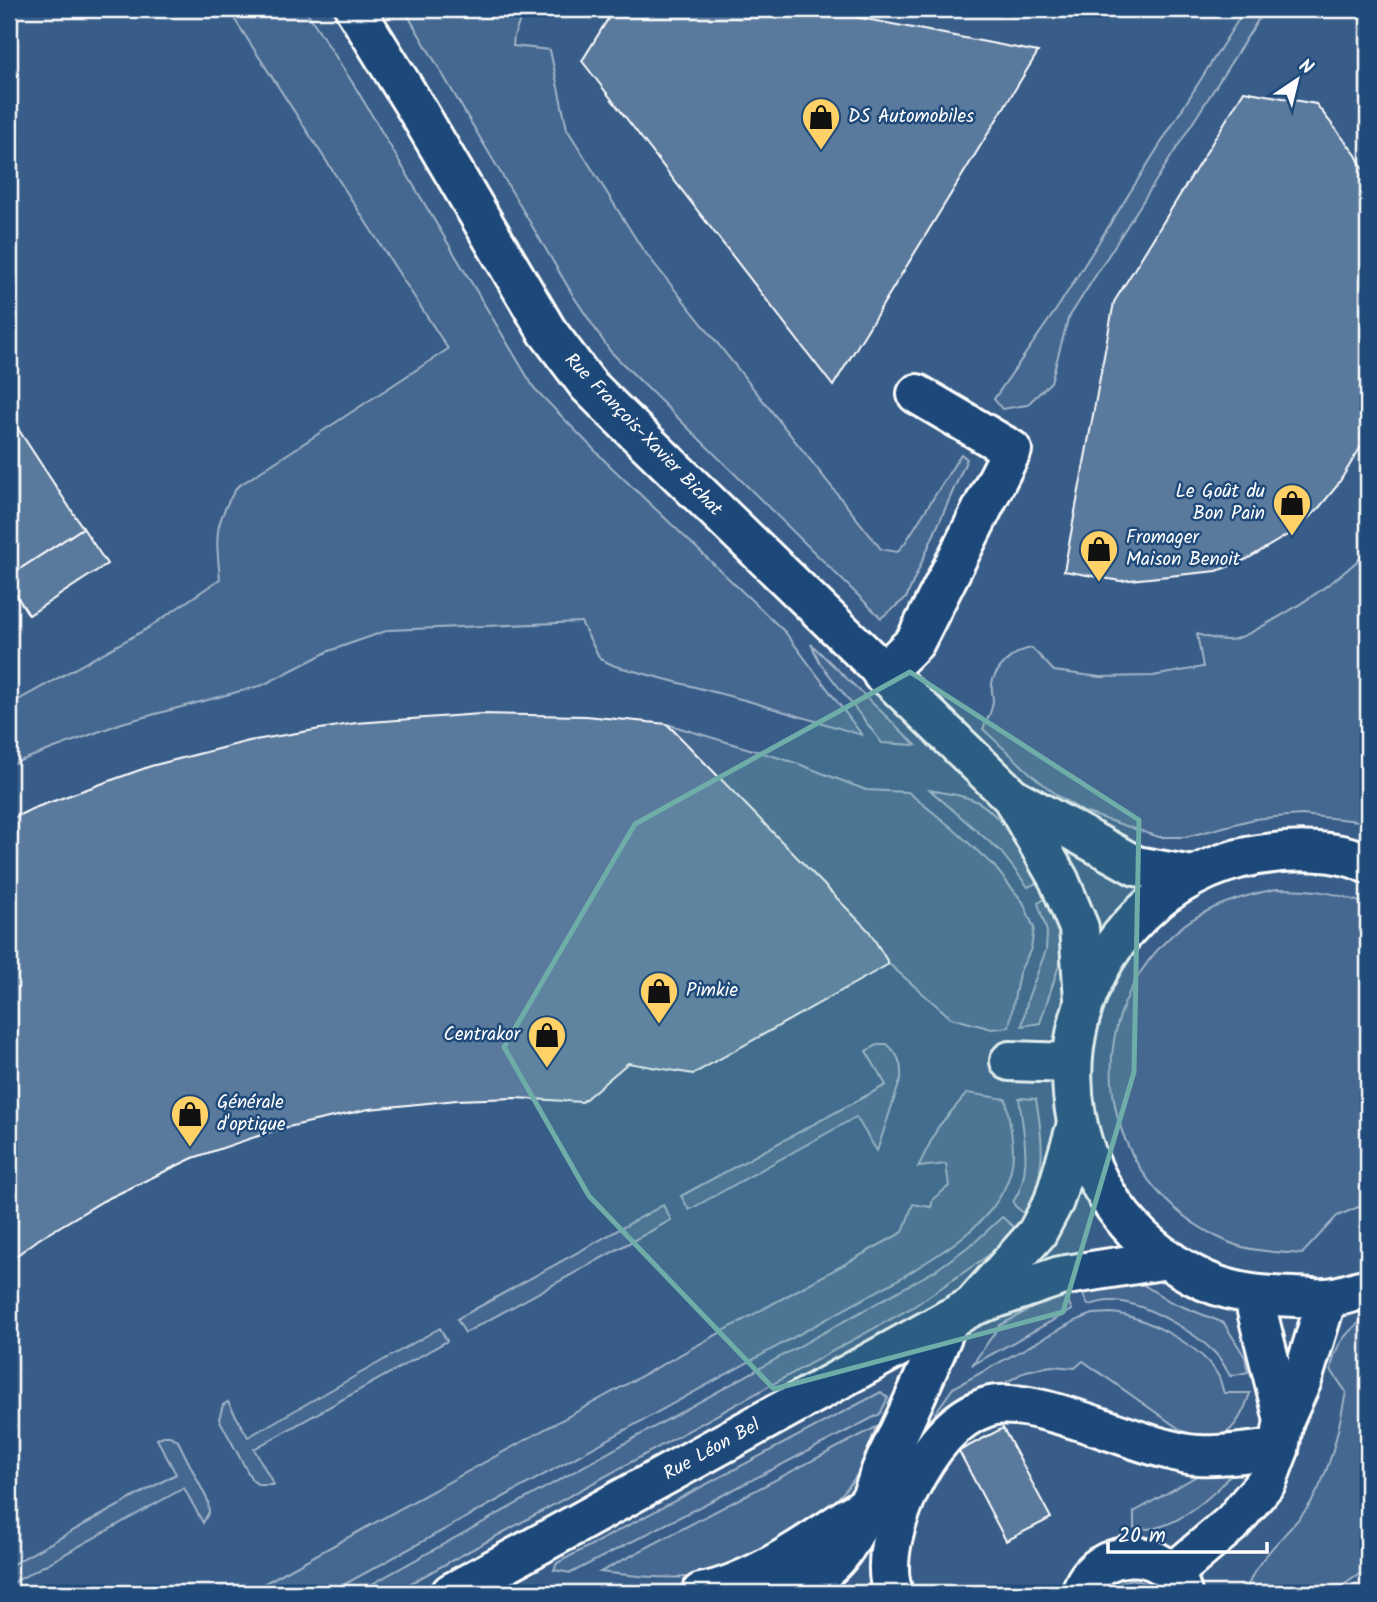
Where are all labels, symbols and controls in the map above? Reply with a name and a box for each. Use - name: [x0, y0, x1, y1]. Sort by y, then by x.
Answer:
- north arrow: [1262, 46, 1332, 116]
- text: N: [1292, 52, 1319, 83]
- shop icon: DS Automobiles: [800, 96, 842, 151]
- place label: DS Automobiles: [848, 102, 974, 132]
- street label: Rue François-Xavier Bichat: [557, 346, 730, 524]
- place label: Le Goût du Bon Pain: [1176, 477, 1265, 529]
- shop icon: Le Goût du Bon Pain: [1271, 482, 1313, 537]
- place label: Fromager Maison Benoit: [1126, 523, 1241, 575]
- shop icon: Fromager Maison Benoit: [1078, 528, 1120, 583]
- shop icon: Pimkie: [638, 970, 680, 1025]
- place label: Pimkie: [686, 976, 738, 1006]
- shop icon: Centrakor: [526, 1014, 568, 1069]
- place label: Centrakor: [444, 1020, 522, 1050]
- place label: Générale d'optique: [217, 1088, 286, 1140]
- shop icon: Générale d'optique: [169, 1093, 211, 1148]
- street label: Rue Léon Bel: [658, 1411, 766, 1489]
- scale bar: [1108, 1511, 1267, 1555]
- text: 20 m: [1118, 1520, 1166, 1553]

